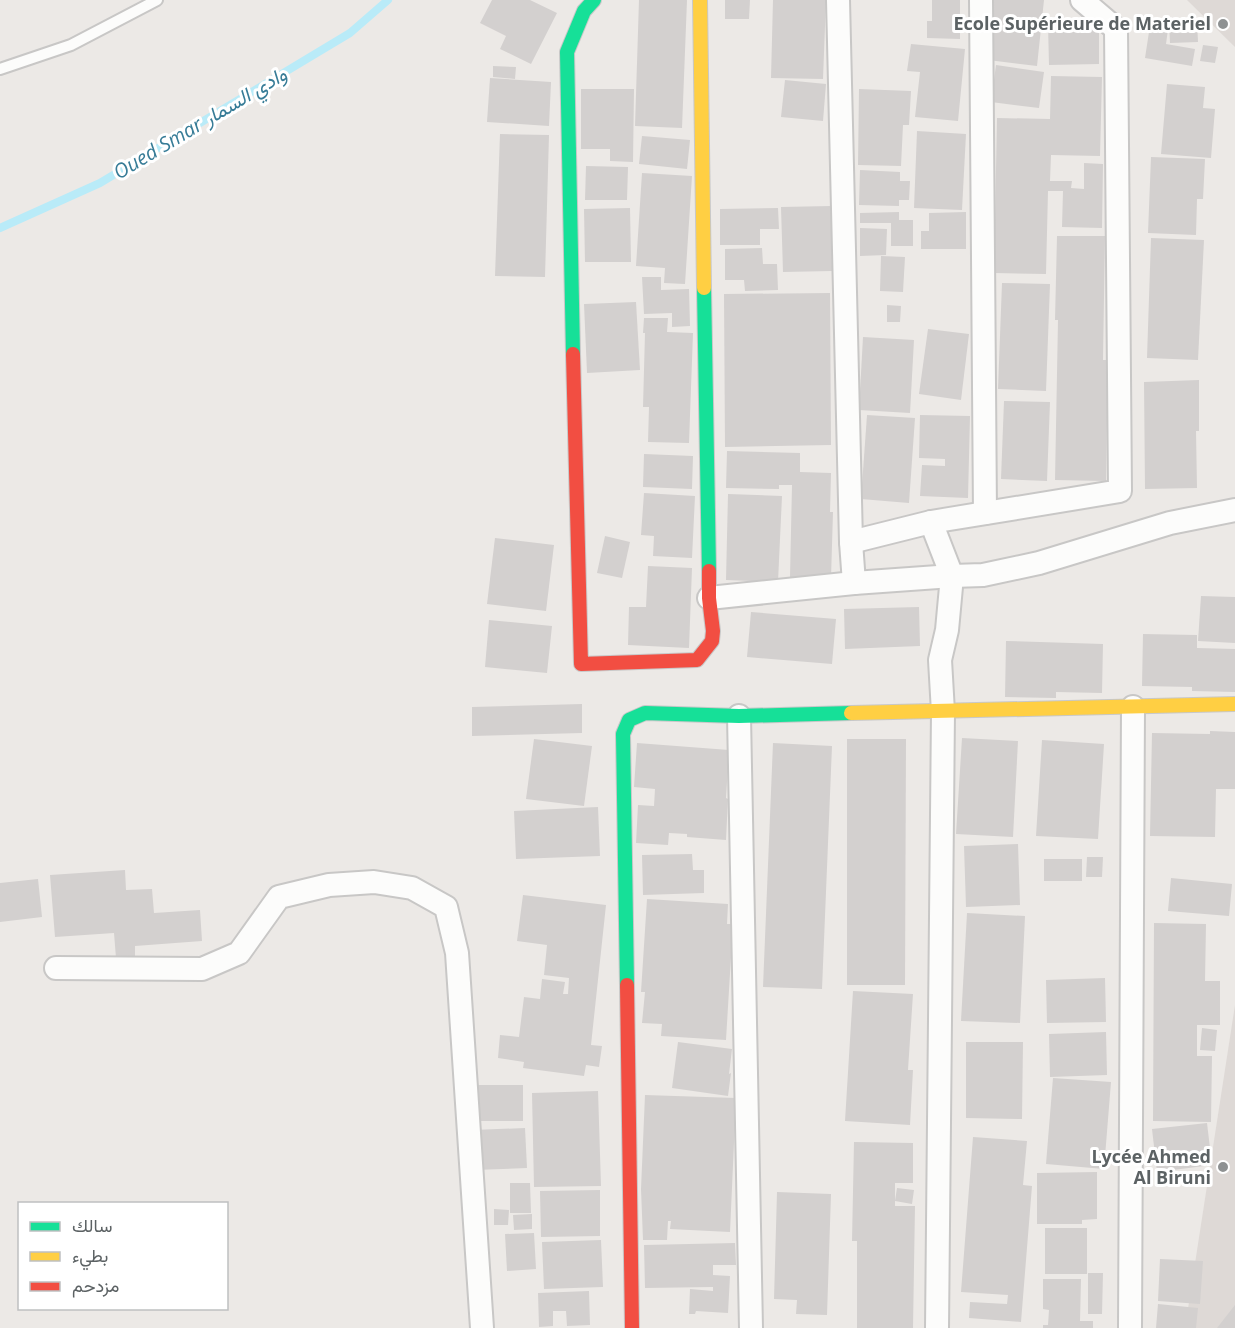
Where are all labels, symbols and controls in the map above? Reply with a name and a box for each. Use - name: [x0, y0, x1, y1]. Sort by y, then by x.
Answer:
- place label: Ecole Supérieure de Materiel: [954, 11, 1211, 35]
- marker: Ecole Supérieure de Materiel: [1216, 17, 1230, 31]
- water label: Oued Smar وادي السمار: [108, 60, 293, 188]
- place label: Lycée Ahmed Al Biruni: [1091, 1144, 1211, 1189]
- marker: Lycée Ahmed Al Biruni: [1216, 1160, 1230, 1174]
- legend: [18, 1202, 228, 1310]
- text: سالك: [72, 1213, 112, 1237]
- text: بطيء: [72, 1243, 108, 1271]
- text: مزدحم: [72, 1273, 119, 1298]

